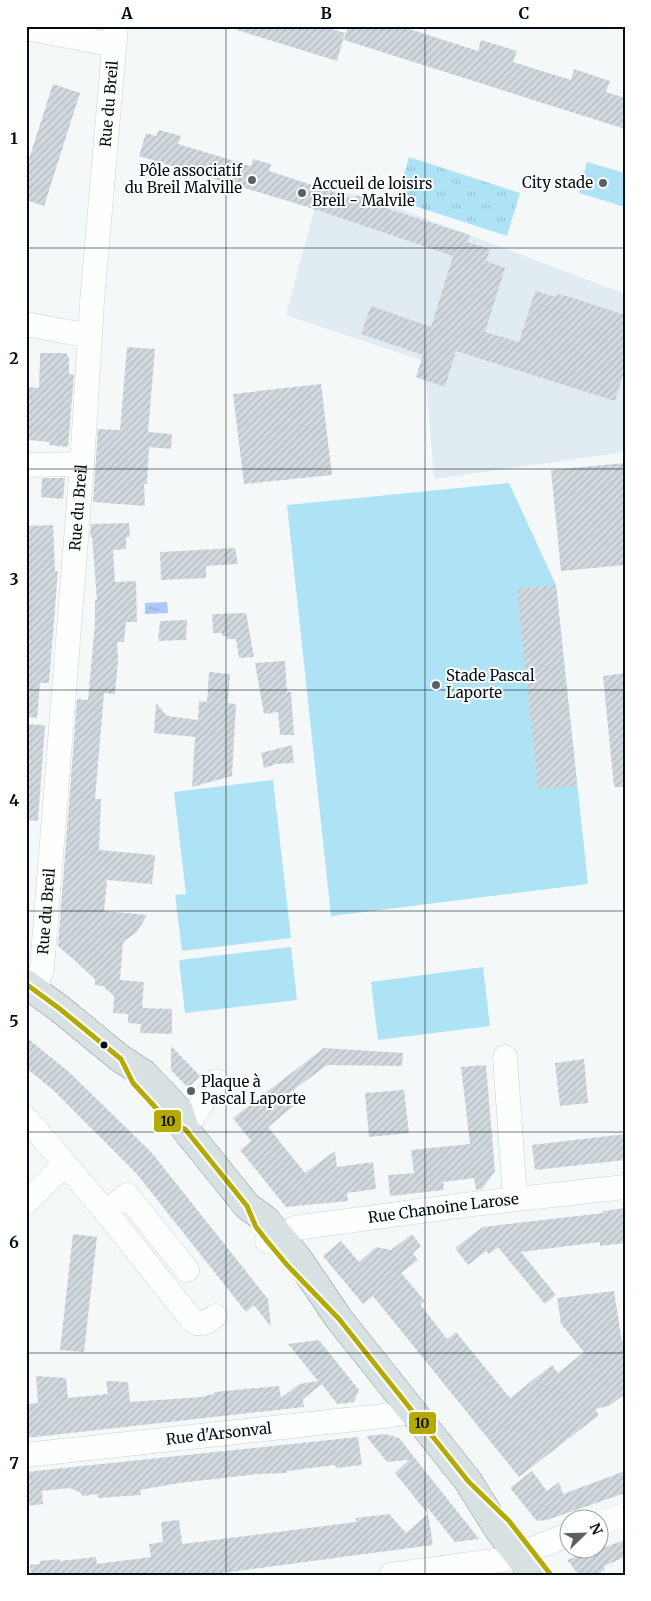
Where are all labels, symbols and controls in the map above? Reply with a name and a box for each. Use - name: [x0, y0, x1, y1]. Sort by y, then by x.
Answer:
- text: A: [120, 3, 133, 23]
- text: B: [320, 3, 332, 23]
- text: C: [519, 3, 529, 23]
- street label: Rue du Breil: [96, 59, 122, 148]
- text: 1: [10, 128, 18, 148]
- place label: Pôle associatif du Breil Malville: [125, 161, 243, 197]
- place label: City stade: [522, 173, 593, 192]
- marker: Pôle associatif du Breil Malville: [246, 174, 258, 186]
- place label: Accueil de loisirs Breil - Malvile: [311, 174, 432, 210]
- marker: City stade: [597, 177, 609, 189]
- marker: Accueil de loisirs Breil - Malvile: [296, 187, 308, 199]
- text: 2: [9, 348, 19, 368]
- street label: Rue du Breil: [65, 463, 91, 552]
- text: 3: [9, 569, 19, 589]
- place label: Stade Pascal Laporte: [446, 666, 535, 702]
- marker: Stade Pascal Laporte: [430, 679, 442, 691]
- text: 4: [9, 790, 19, 810]
- street label: Rue du Breil: [33, 867, 59, 955]
- text: 5: [9, 1011, 19, 1031]
- unlabelled marker: [99, 1040, 109, 1050]
- place label: Plaque à Pascal Laporte: [201, 1072, 306, 1108]
- marker: Plaque à Pascal Laporte: [185, 1085, 197, 1097]
- line badge: 10: [153, 1109, 182, 1133]
- text: 10: [160, 1112, 176, 1130]
- street label: Rue Chanoine Larose: [367, 1189, 520, 1227]
- text: 6: [9, 1232, 19, 1252]
- line badge: 10: [408, 1411, 437, 1435]
- text: 10: [414, 1414, 430, 1432]
- street label: Rue d'Arsonval: [165, 1418, 273, 1449]
- text: 7: [9, 1453, 19, 1473]
- north arrow: [558, 1508, 608, 1558]
- text: N: [586, 1520, 606, 1538]

